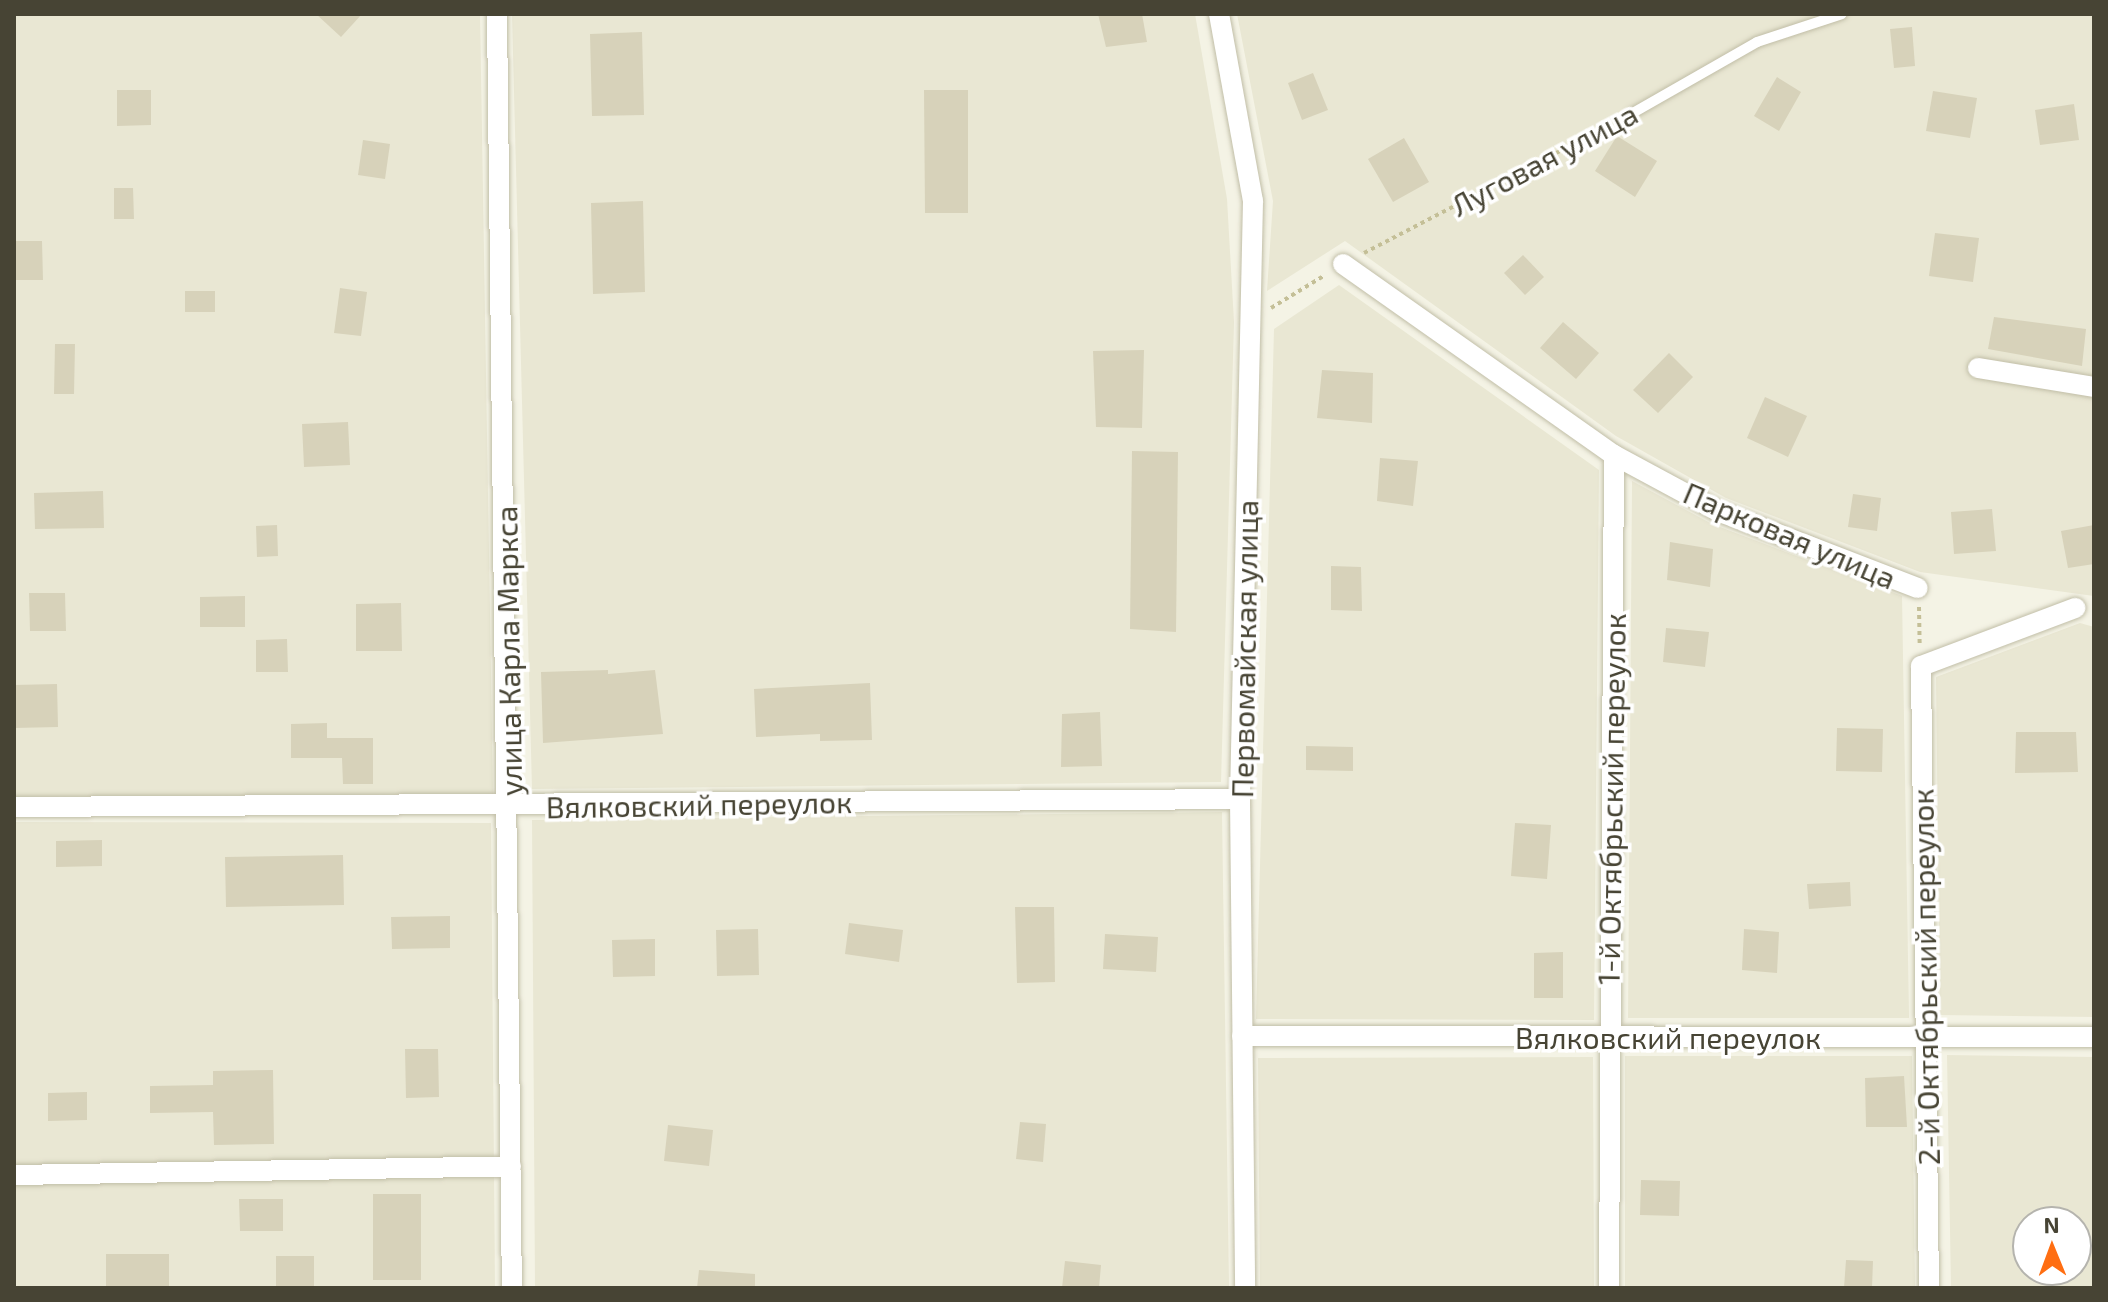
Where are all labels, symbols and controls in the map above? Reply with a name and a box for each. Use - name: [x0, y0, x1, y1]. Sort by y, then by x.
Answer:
- street label: Луговая улица: [1445, 95, 1643, 223]
- street label: Парковая улица: [1678, 474, 1902, 596]
- street label: Первомайская улица: [1223, 500, 1265, 798]
- street label: улица Карла Маркса: [487, 506, 529, 796]
- street label: 1-й Октябрьский переулок: [1590, 613, 1632, 985]
- street label: Вялковский переулок: [546, 783, 852, 825]
- street label: 2-й Октябрьский переулок: [1904, 788, 1946, 1166]
- street label: Вялковский переулок: [1515, 1019, 1821, 1055]
- north arrow: [2012, 1206, 2092, 1286]
- text: N: [2043, 1211, 2060, 1237]

